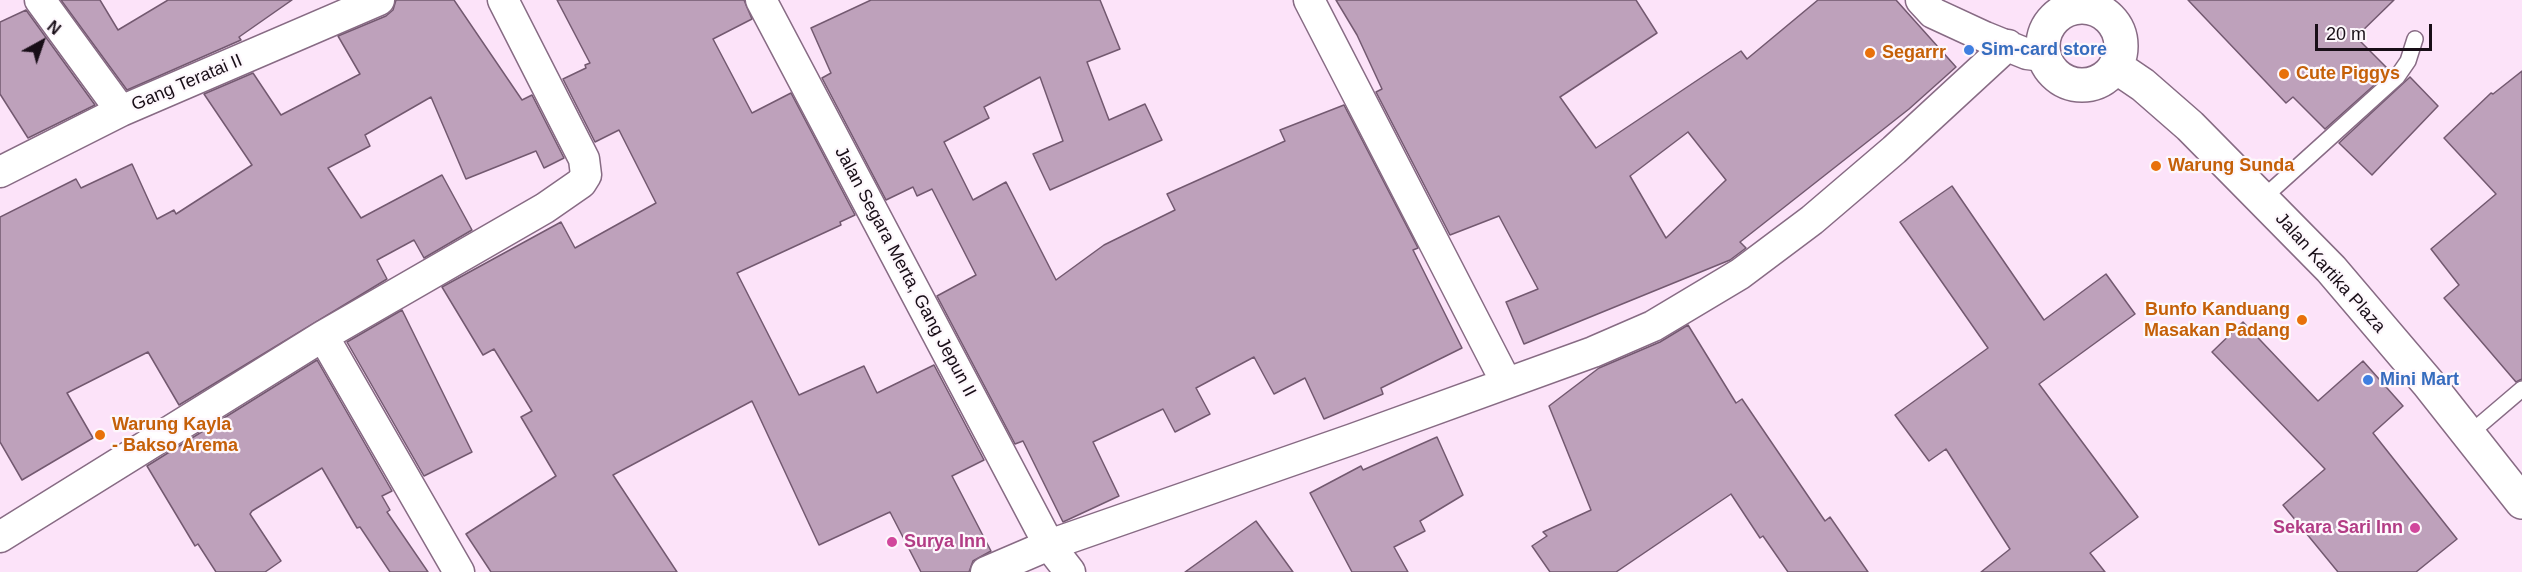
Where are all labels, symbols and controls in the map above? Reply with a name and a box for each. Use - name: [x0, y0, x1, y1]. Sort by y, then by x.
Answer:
- north arrow: [12, 12, 72, 72]
- scale bar: [2318, 12, 2435, 50]
- text: N: [44, 18, 64, 38]
- text: 20 m: [2326, 24, 2366, 44]
- place label: Sim-card store: [1981, 39, 2107, 61]
- place label: Segarrr: [1882, 42, 1946, 64]
- marker: Sim-card store: [1962, 43, 1976, 57]
- marker: Segarrr: [1863, 46, 1877, 60]
- street label: Gang Teratai II: [128, 50, 246, 116]
- place label: Cute Piggys: [2296, 63, 2400, 85]
- marker: Cute Piggys: [2277, 67, 2291, 81]
- street label: Jalan Segara Merta, Gang Jepun II: [830, 143, 980, 401]
- place label: Warung Sunda: [2168, 155, 2294, 177]
- marker: Warung Sunda: [2149, 159, 2163, 173]
- street label: Jalan Kartika Plaza: [2270, 209, 2390, 337]
- place label: Bunfo Kanduang Masakan Padang: [2144, 299, 2290, 342]
- marker: Bunfo Kanduang Masakan Padang: [2295, 313, 2309, 327]
- place label: Mini Mart: [2380, 369, 2459, 391]
- marker: Mini Mart: [2361, 373, 2375, 387]
- place label: Warung Kayla - Bakso Arema: [112, 414, 238, 456]
- marker: Warung Kayla - Bakso Arema: [93, 428, 107, 442]
- place label: Sekara Sari Inn: [2273, 517, 2403, 539]
- marker: Sekara Sari Inn: [2408, 521, 2422, 535]
- place label: Surya Inn: [904, 531, 986, 553]
- marker: Surya Inn: [885, 535, 899, 549]

